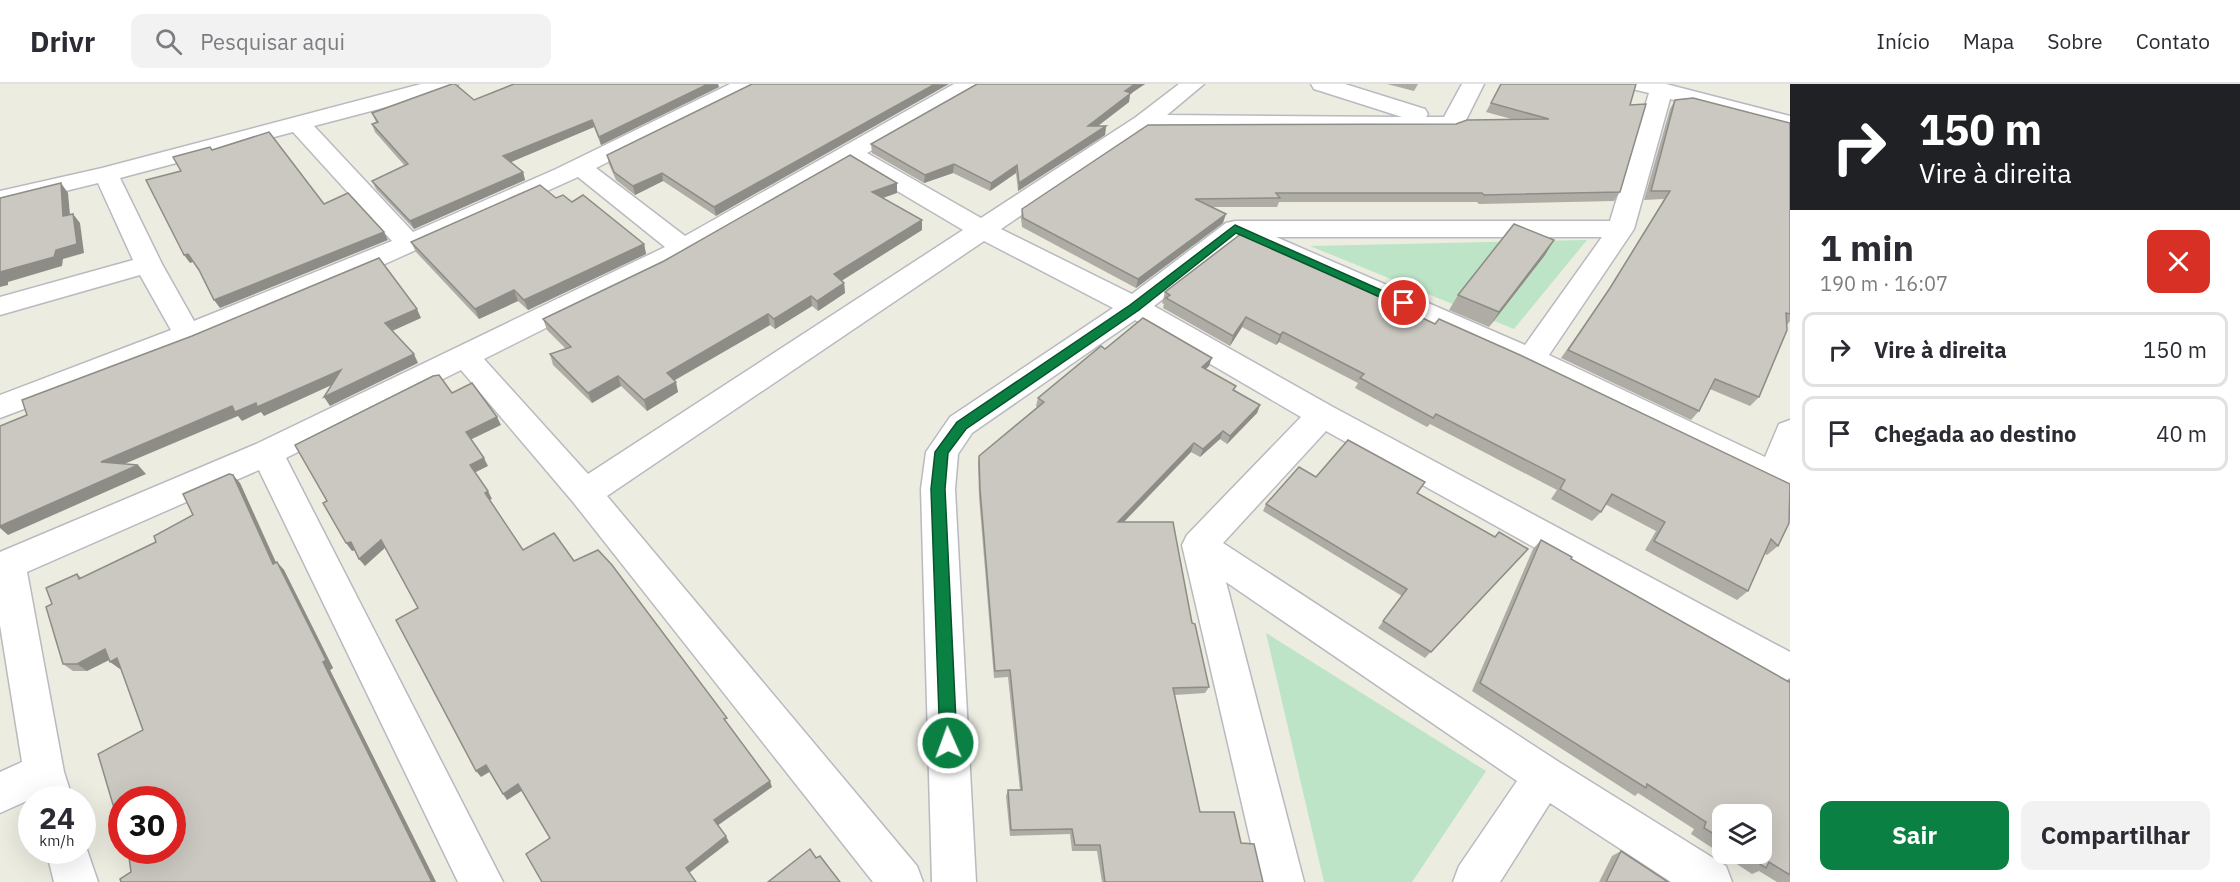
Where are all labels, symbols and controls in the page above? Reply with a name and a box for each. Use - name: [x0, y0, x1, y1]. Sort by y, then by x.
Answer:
- search box: [131, 14, 551, 68]
- text: Drivr: [30, 23, 95, 60]
- icon: search: [152, 25, 185, 58]
- text: Pesquisar aqui: [200, 27, 345, 56]
- text: Início: [1877, 27, 1930, 55]
- text: Mapa: [1963, 27, 2014, 55]
- text: Sobre: [2047, 27, 2103, 55]
- text: Contato: [2136, 27, 2210, 55]
- text: 150 m: [1919, 102, 2042, 157]
- icon: right: [1820, 108, 1898, 186]
- text: Vire à direita: [1919, 155, 2072, 190]
- text: 1 min: [1820, 224, 1914, 271]
- button: close: [2147, 230, 2210, 293]
- text: 190 m · 16:07: [1820, 270, 1948, 297]
- pin: [1378, 277, 1429, 328]
- icon: arrive: [1387, 286, 1420, 319]
- icon: right: [1823, 333, 1856, 366]
- text: Vire à direita: [1874, 335, 2007, 364]
- text: 150 m: [2143, 335, 2207, 364]
- icon: arrive: [1823, 417, 1856, 450]
- text: Chegada ao destino: [1874, 419, 2077, 448]
- text: 40 m: [2156, 419, 2207, 448]
- position arrow: [916, 711, 980, 775]
- speed limit sign: 30: [108, 786, 186, 864]
- text: 24: [39, 798, 75, 837]
- button: Sair: [1820, 801, 2009, 870]
- button: Compartilhar: [2021, 801, 2210, 870]
- map controls: [1712, 804, 1772, 864]
- button: layers: [1712, 804, 1772, 864]
- text: km/h: [39, 831, 75, 850]

